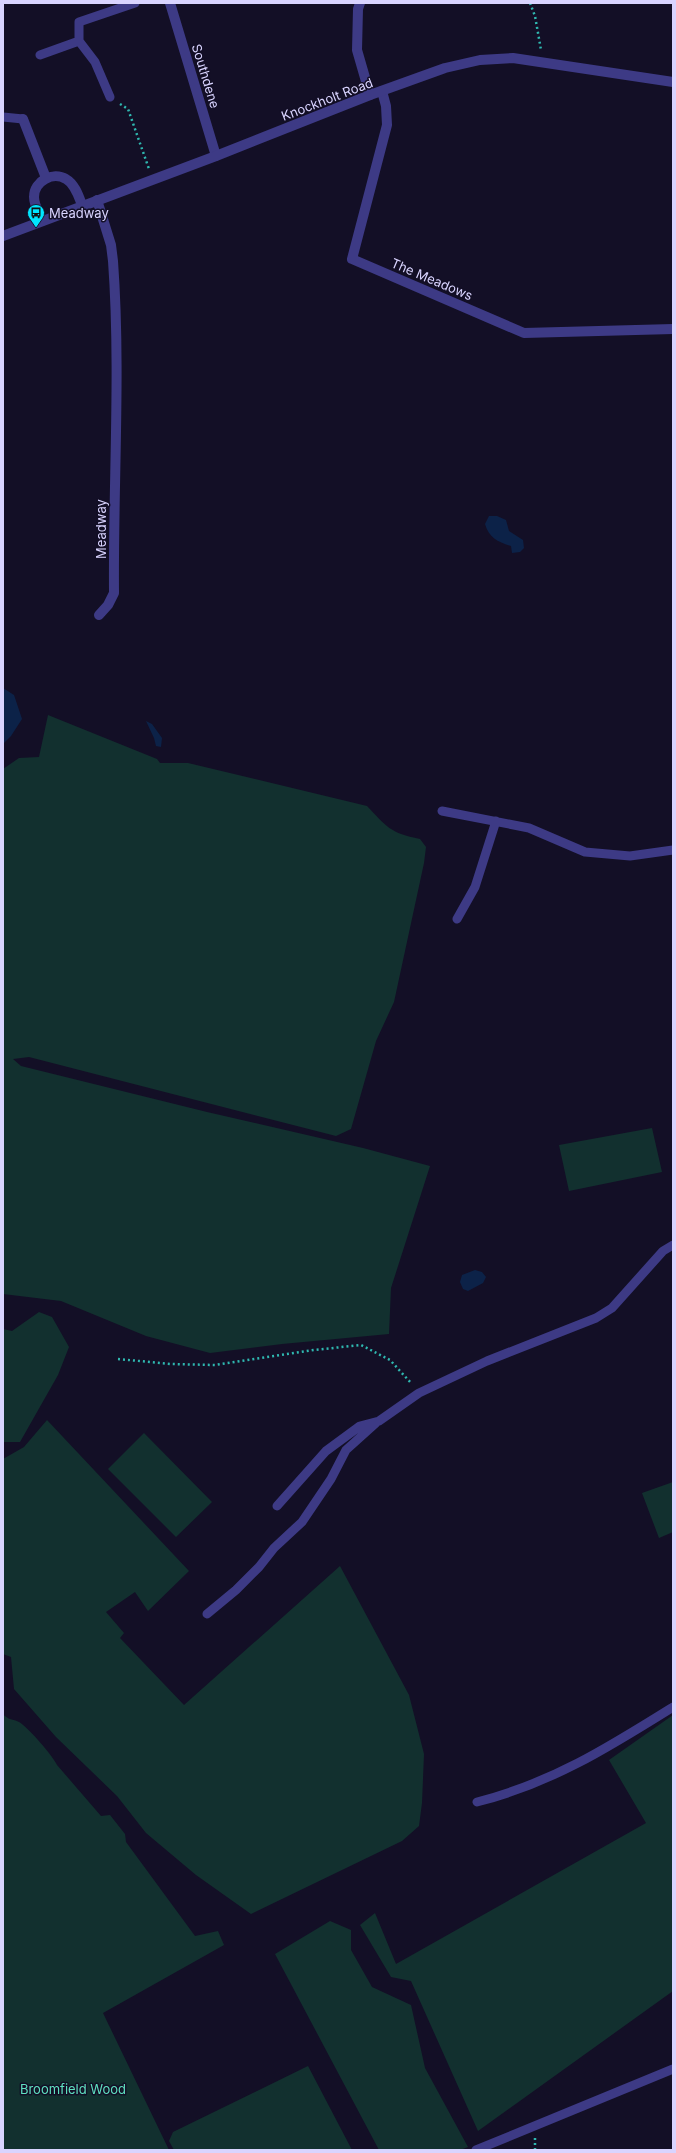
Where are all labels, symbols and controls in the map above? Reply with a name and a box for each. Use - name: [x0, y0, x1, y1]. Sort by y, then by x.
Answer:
- street label: Southdene: [189, 42, 223, 110]
- street label: Knockholt Road: [279, 74, 375, 124]
- bus stop icon: Meadway: [26, 203, 46, 228]
- place label: Meadway: [49, 205, 109, 221]
- street label: The Meadows: [389, 255, 475, 303]
- street label: Meadway: [93, 499, 109, 559]
- park label: Broomfield Wood: [20, 2081, 126, 2097]

